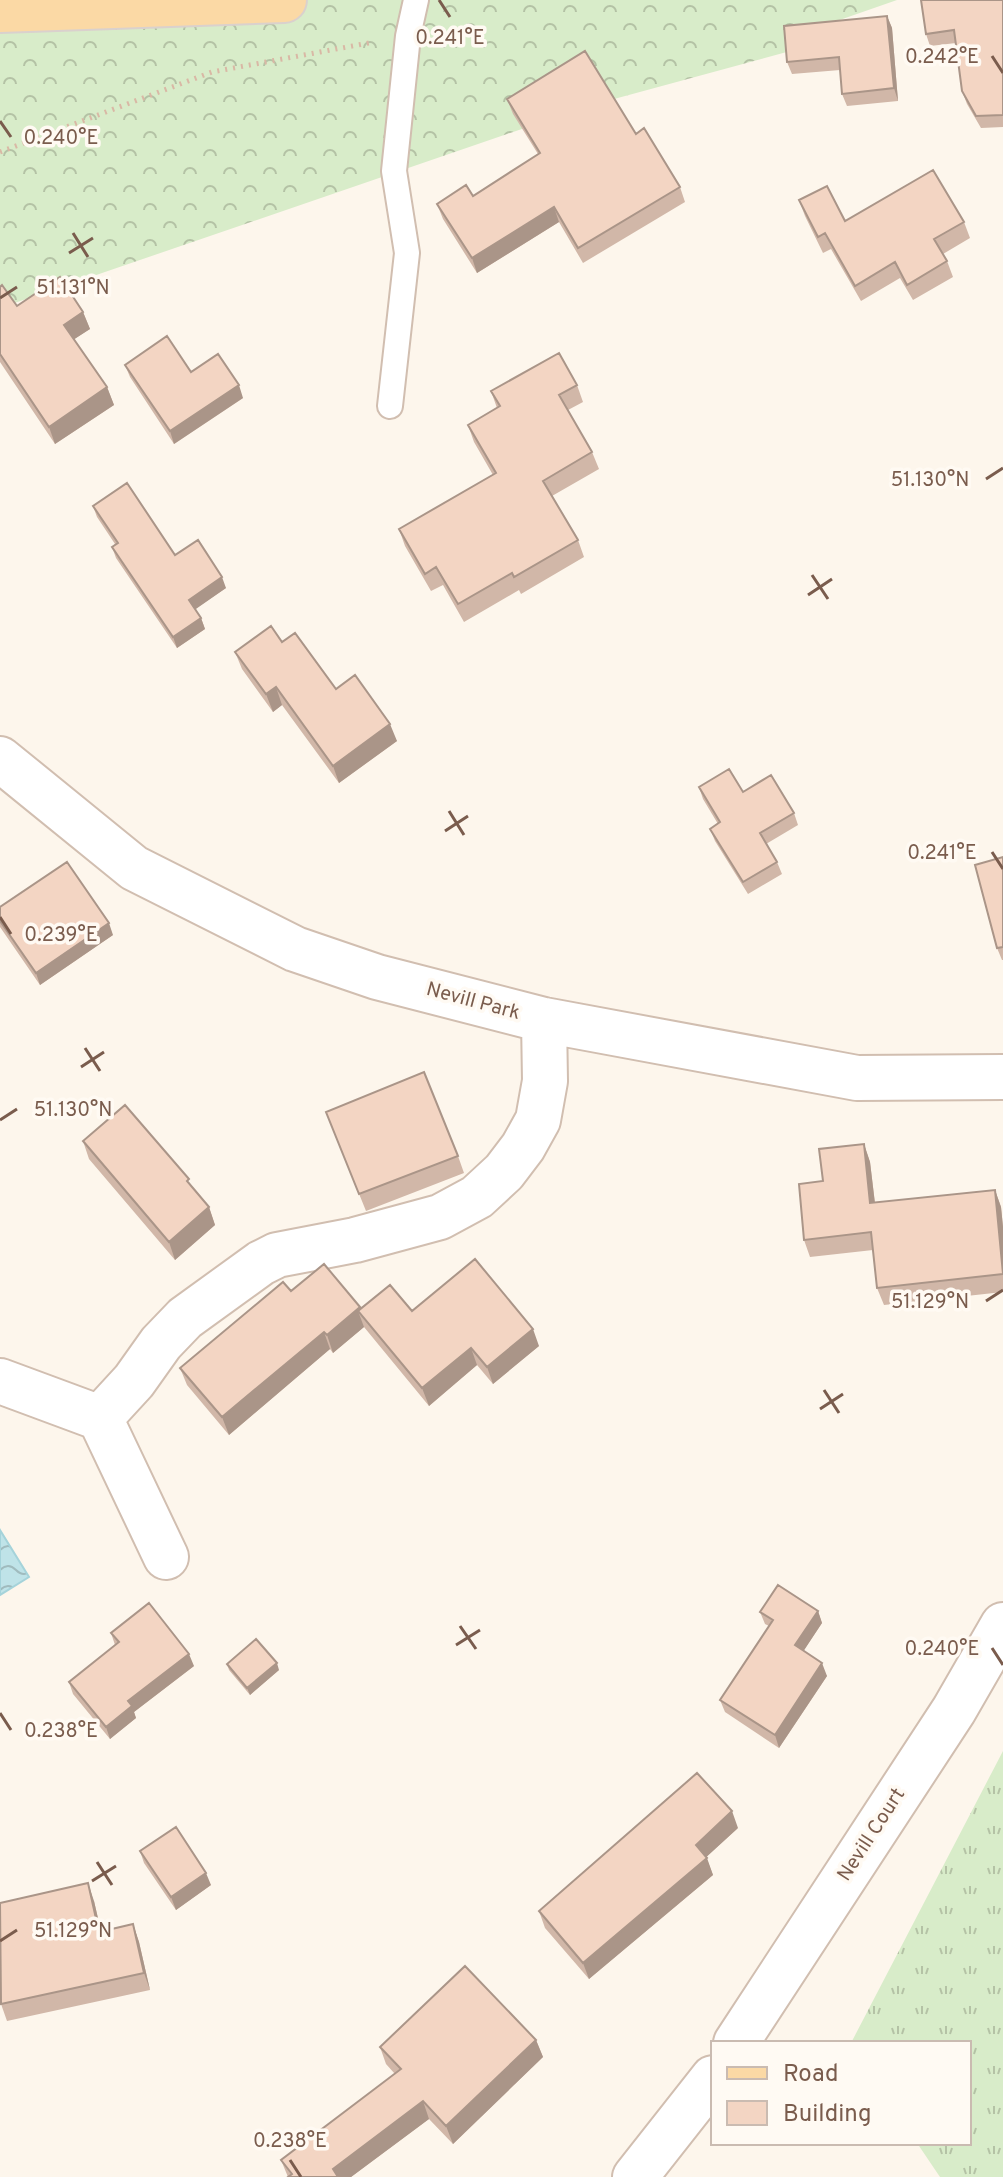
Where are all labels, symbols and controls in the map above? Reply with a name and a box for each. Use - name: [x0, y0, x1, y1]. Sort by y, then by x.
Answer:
- text: 0.241°E: [415, 26, 485, 52]
- text: 0.242°E: [905, 45, 979, 71]
- text: 0.240°E: [24, 126, 98, 152]
- text: 51.131°N: [36, 276, 110, 302]
- text: 51.130°N: [891, 468, 969, 494]
- text: 0.241°E: [907, 841, 977, 867]
- text: 0.239°E: [24, 923, 98, 949]
- street label: Nevill Park: [423, 977, 523, 1027]
- text: 51.130°N: [34, 1098, 112, 1124]
- text: 51.129°N: [891, 1290, 969, 1316]
- text: 0.240°E: [905, 1637, 979, 1663]
- text: 0.238°E: [24, 1719, 98, 1745]
- street label: Nevill Court: [832, 1783, 912, 1887]
- text: 51.129°N: [34, 1919, 112, 1945]
- legend: [711, 2041, 971, 2145]
- text: Road: [783, 2060, 839, 2090]
- text: Building: [783, 2100, 872, 2130]
- text: 0.238°E: [253, 2129, 327, 2155]

